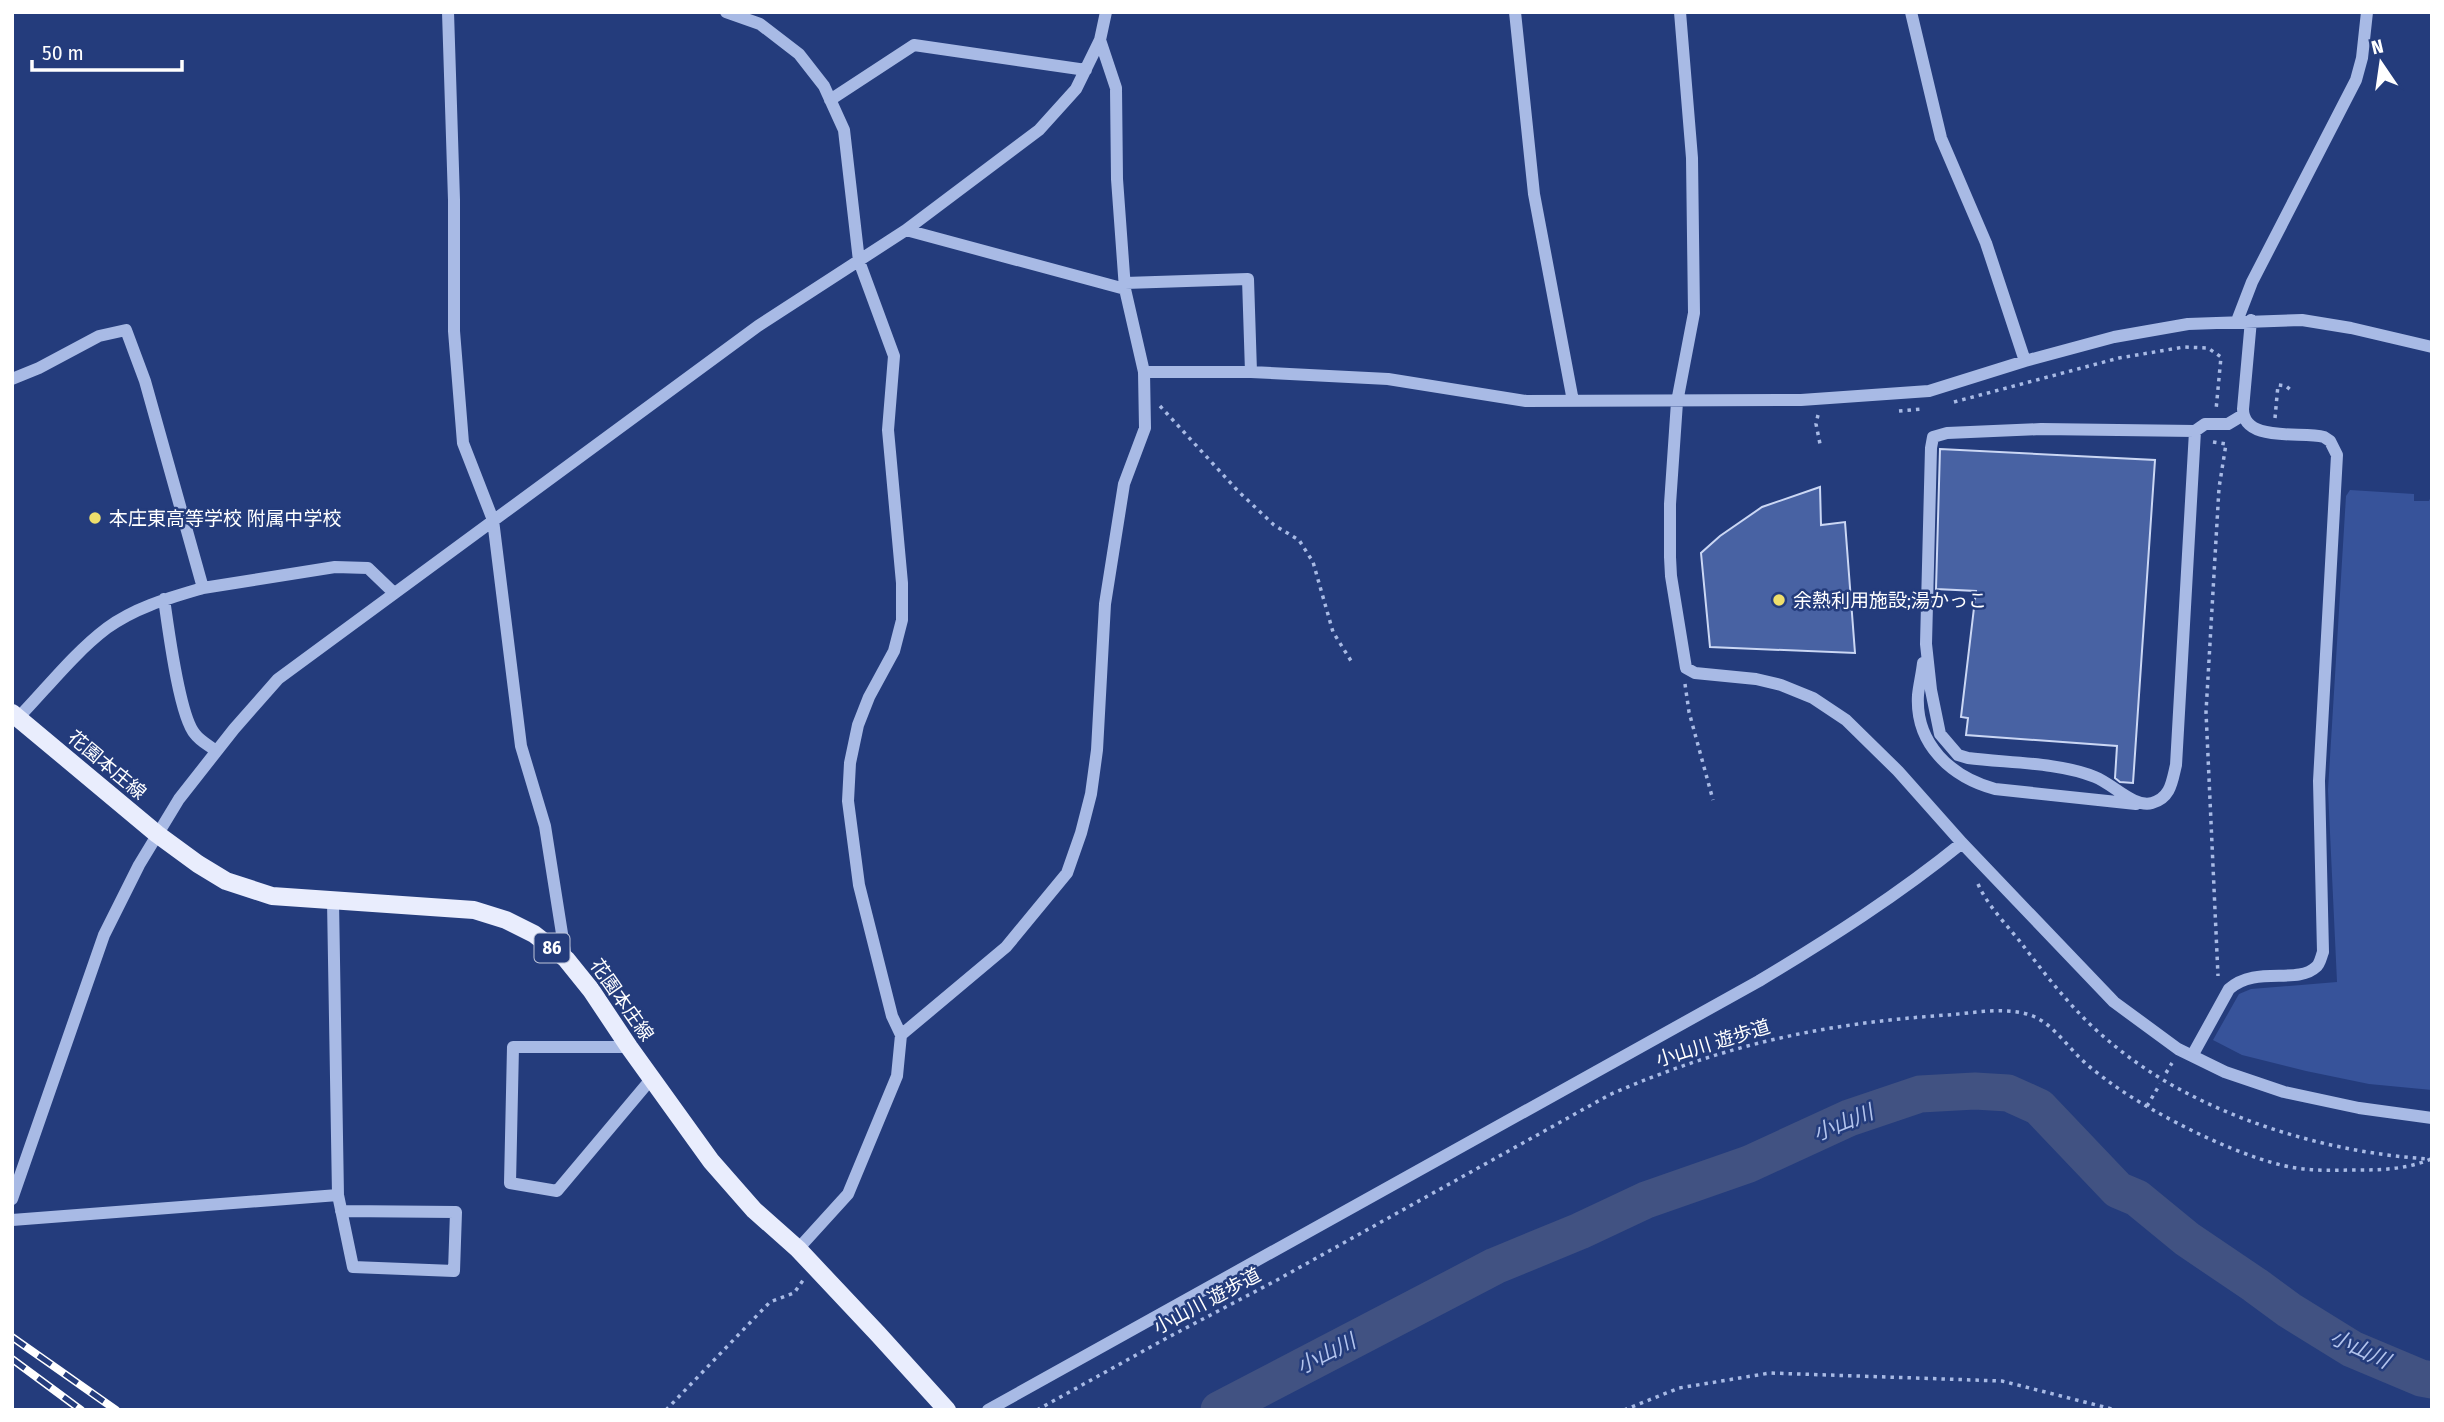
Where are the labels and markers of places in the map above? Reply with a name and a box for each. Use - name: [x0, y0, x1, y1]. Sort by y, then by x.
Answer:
- place label: 本庄東高等学校 附属中学校: [109, 507, 341, 530]
- marker: 本庄東高等学校 附属中学校: [87, 510, 103, 526]
- place label: 余熱利用施設;湯かっこ: [1793, 589, 1987, 612]
- marker: 余熱利用施設;湯かっこ: [1771, 592, 1787, 608]

